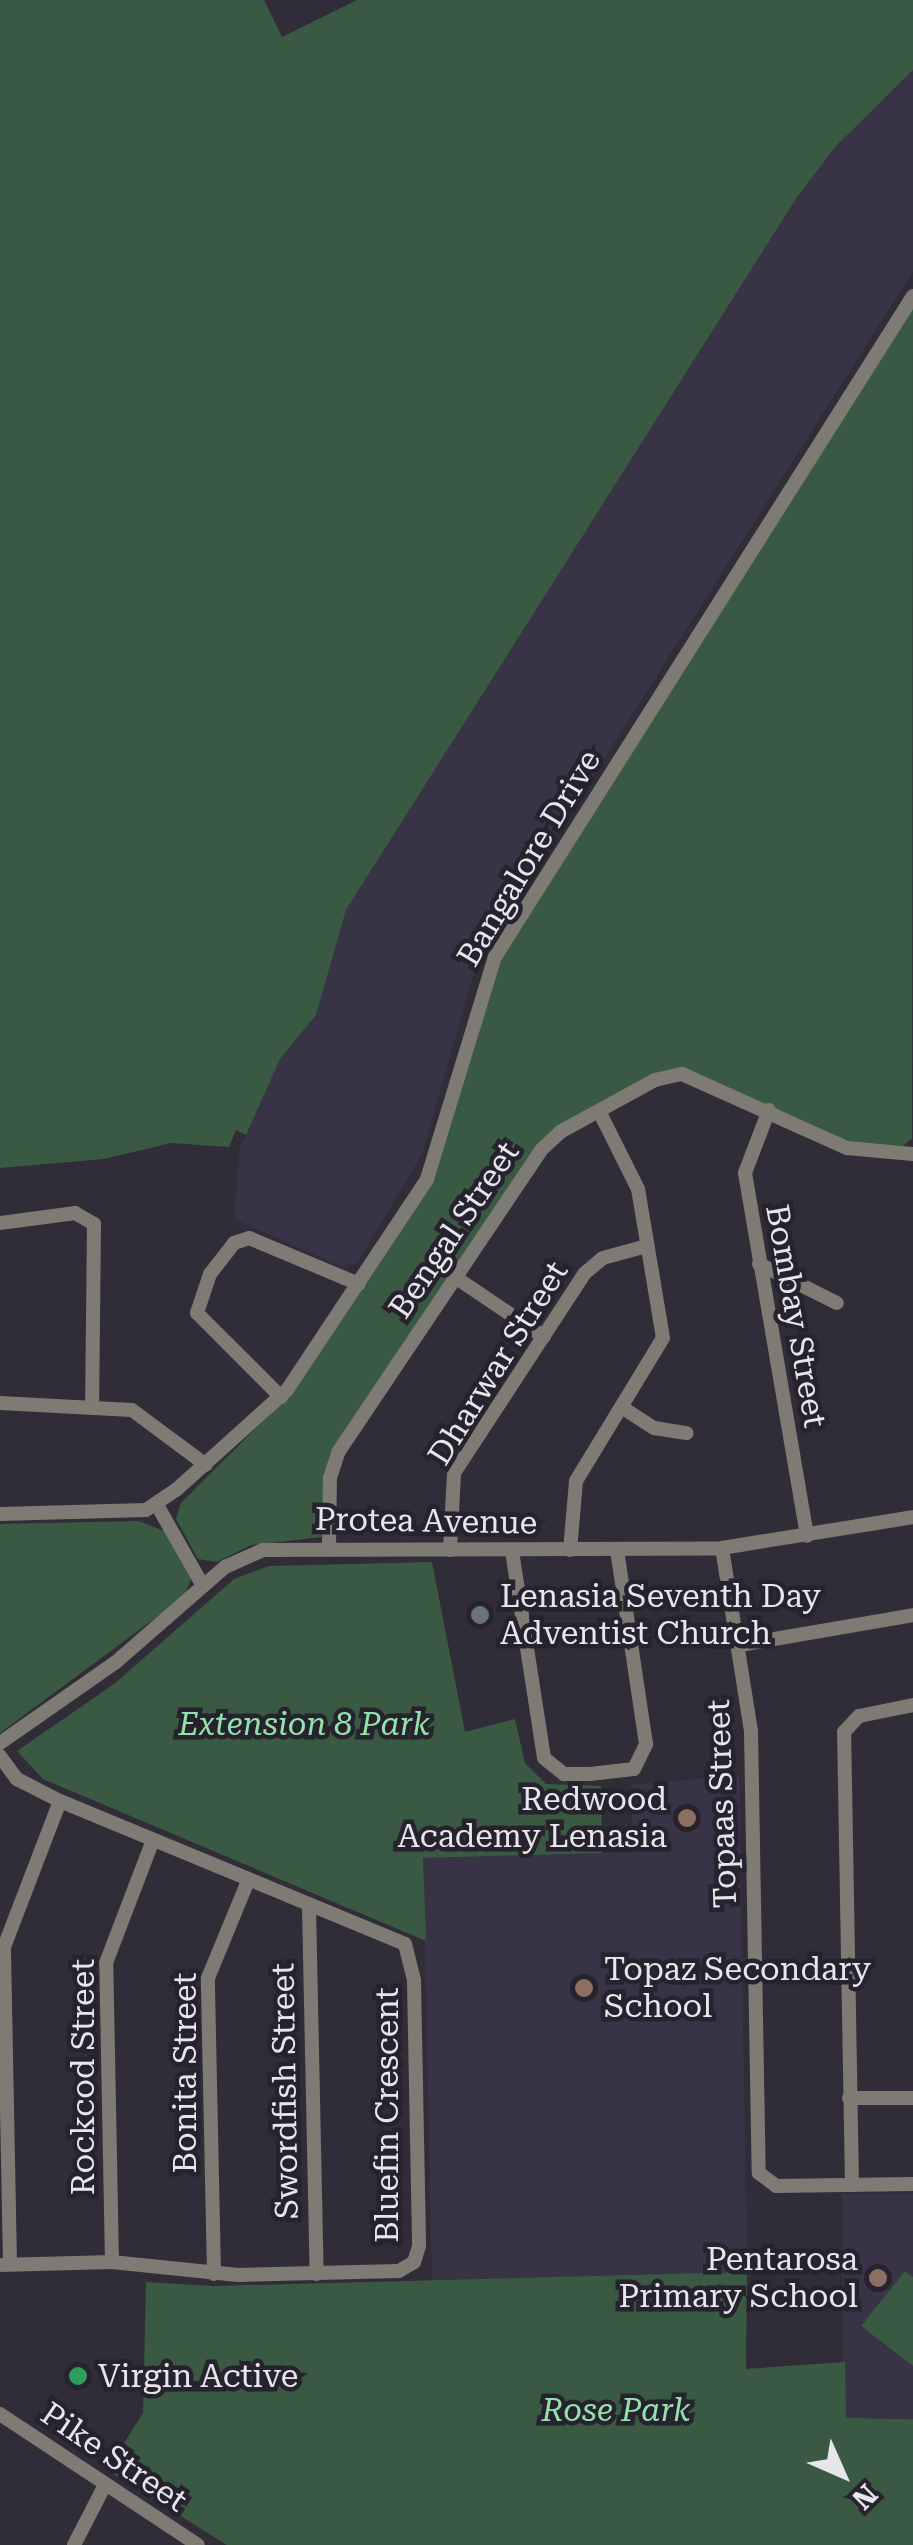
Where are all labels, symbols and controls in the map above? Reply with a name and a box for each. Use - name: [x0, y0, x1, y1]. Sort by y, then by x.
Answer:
- street label: Bangalore Drive: [449, 743, 609, 973]
- street label: Bengal Street: [381, 1134, 527, 1326]
- street label: Bombay Street: [758, 1202, 834, 1430]
- street label: Dharwar Street: [420, 1254, 576, 1472]
- street label: Protea Avenue: [315, 1500, 537, 1542]
- place label: Lenasia Seventh Day Adventist Church: [500, 1578, 821, 1653]
- marker: Lenasia Seventh Day Adventist Church: [469, 1604, 491, 1626]
- street label: Topaas Street: [699, 1699, 745, 1909]
- park label: Extension 8 Park: [178, 1705, 430, 1743]
- place label: Redwood Academy Lenasia: [397, 1781, 667, 1856]
- marker: Redwood Academy Lenasia: [676, 1807, 698, 1829]
- place label: Topaz Secondary School: [604, 1951, 871, 2026]
- street label: Rockcod Street: [64, 1959, 102, 2195]
- street label: Swordfish Street: [264, 1963, 306, 2219]
- street label: Bonita Street: [166, 1972, 204, 2174]
- marker: Topaz Secondary School: [573, 1977, 595, 1999]
- street label: Bluefin Crescent: [368, 1987, 406, 2243]
- place label: Pentarosa Primary School: [618, 2241, 858, 2316]
- marker: Pentarosa Primary School: [867, 2267, 889, 2289]
- place label: Virgin Active: [98, 2357, 298, 2395]
- marker: Virgin Active: [67, 2365, 89, 2387]
- park label: Rose Park: [542, 2391, 690, 2429]
- street label: Pike Street: [34, 2394, 194, 2520]
- north arrow: [793, 2425, 893, 2525]
- text: N: [845, 2477, 884, 2516]

